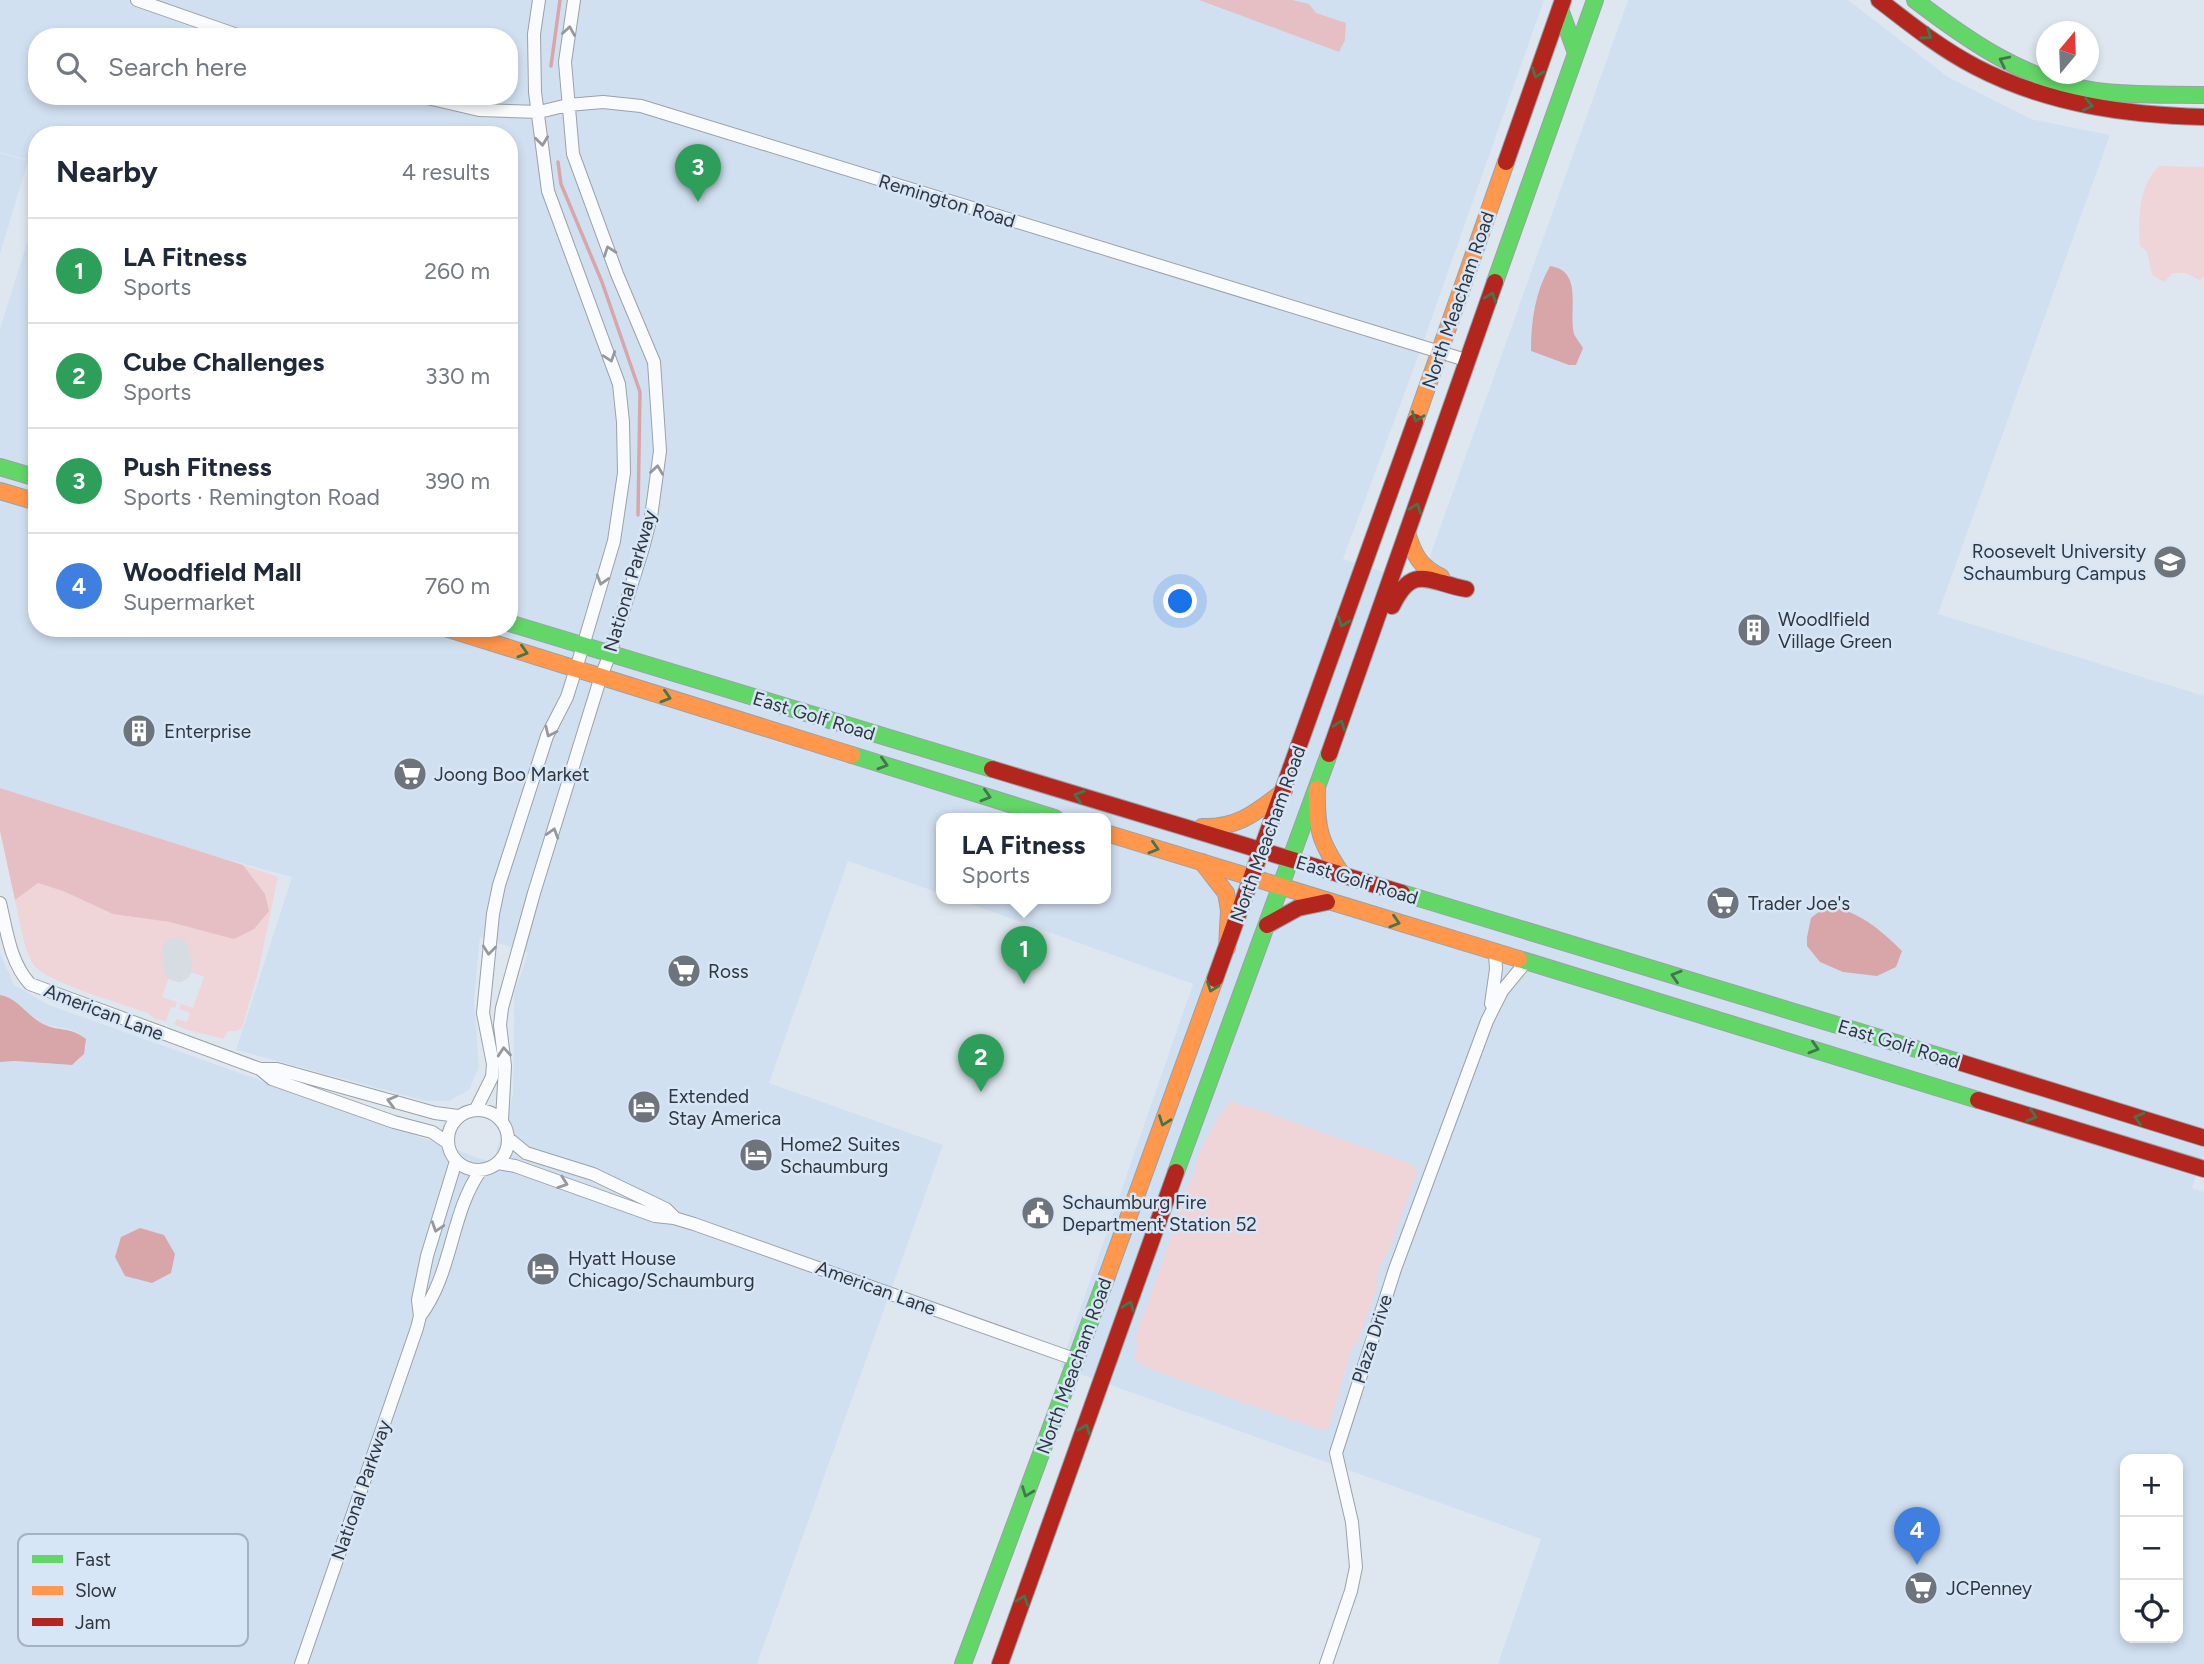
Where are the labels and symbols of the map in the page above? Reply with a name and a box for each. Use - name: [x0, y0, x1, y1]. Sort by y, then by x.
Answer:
- north arrow: [2036, 21, 2099, 84]
- one-way arrow: [562, 25, 577, 37]
- one-way arrow: [1919, 27, 1932, 39]
- one-way arrow: [1999, 55, 2011, 69]
- one-way arrow: [1531, 66, 1545, 78]
- one-way arrow: [2082, 97, 2094, 112]
- one-way arrow: [535, 135, 550, 147]
- pin: 3: [675, 144, 721, 202]
- street label: Remington Road: [876, 169, 1018, 233]
- street label: North Meacham Road: [1417, 208, 1499, 392]
- one-way arrow: [603, 246, 617, 258]
- one-way arrow: [1483, 291, 1497, 303]
- one-way arrow: [602, 350, 616, 362]
- one-way arrow: [1411, 410, 1425, 422]
- one-way arrow: [650, 464, 665, 476]
- one-way arrow: [1408, 502, 1422, 514]
- street label: National Parkway: [599, 507, 661, 655]
- place label: Roosevelt University Schaumburg Campus: [1963, 540, 2146, 585]
- school or university icon: Roosevelt University Schaumburg Campus: [2151, 543, 2189, 581]
- one-way arrow: [596, 574, 611, 586]
- your location: [1163, 584, 1197, 618]
- place label: Woodlfield Village Green: [1778, 608, 1892, 653]
- building icon: Woodlfield Village Green: [1735, 611, 1773, 649]
- one-way arrow: [1337, 616, 1351, 628]
- one-way arrow: [516, 644, 528, 659]
- street label: East Golf Road: [750, 686, 878, 746]
- one-way arrow: [659, 688, 671, 703]
- building icon: Enterprise: [120, 712, 158, 750]
- place label: Enterprise: [164, 720, 251, 743]
- one-way arrow: [1331, 720, 1345, 732]
- one-way arrow: [544, 724, 558, 737]
- street label: North Meacham Road: [1225, 743, 1311, 925]
- supermarket icon: Joong Boo Market: [391, 755, 429, 793]
- one-way arrow: [876, 756, 889, 770]
- place label: Joong Boo Market: [434, 763, 589, 786]
- one-way arrow: [980, 788, 992, 803]
- one-way arrow: [1073, 790, 1085, 805]
- one-way arrow: [544, 827, 559, 839]
- one-way arrow: [1148, 839, 1160, 854]
- street label: East Golf Road: [1293, 850, 1421, 910]
- supermarket icon: Trader Joe's: [1704, 884, 1742, 922]
- place label: Trader Joe's: [1748, 892, 1850, 915]
- one-way arrow: [1388, 914, 1401, 928]
- pin: 1: [1001, 926, 1047, 984]
- one-way arrow: [482, 944, 497, 956]
- supermarket icon: Ross: [665, 952, 703, 990]
- place label: Ross: [708, 960, 749, 983]
- one-way arrow: [1670, 969, 1682, 984]
- street label: American Lane: [41, 979, 167, 1045]
- one-way arrow: [1207, 981, 1221, 993]
- street label: East Golf Road: [1835, 1014, 1963, 1074]
- pin: 2: [958, 1034, 1004, 1092]
- one-way arrow: [1808, 1040, 1820, 1055]
- one-way arrow: [497, 1046, 512, 1057]
- place label: Extended Stay America: [668, 1085, 781, 1130]
- hotel icon: Extended Stay America: [625, 1088, 663, 1126]
- one-way arrow: [386, 1095, 398, 1109]
- one-way arrow: [2025, 1107, 2037, 1122]
- one-way arrow: [2133, 1112, 2145, 1126]
- one-way arrow: [1158, 1115, 1172, 1127]
- place label: Home2 Suites Schaumburg: [780, 1133, 900, 1178]
- hotel icon: Home2 Suites Schaumburg: [737, 1136, 775, 1174]
- one-way arrow: [556, 1175, 568, 1189]
- place label: Schaumburg Fire Department Station 52: [1062, 1191, 1257, 1236]
- public building icon: Schaumburg Fire Department Station 52: [1019, 1194, 1057, 1232]
- one-way arrow: [431, 1220, 445, 1232]
- place label: Hyatt House Chicago/Schaumburg: [568, 1247, 755, 1292]
- hotel icon: Hyatt House Chicago/Schaumburg: [524, 1250, 562, 1288]
- street label: American Lane: [813, 1256, 939, 1320]
- street label: North Meacham Road: [1031, 1275, 1117, 1457]
- street label: Plaza Drive: [1347, 1291, 1397, 1387]
- one-way arrow: [1120, 1300, 1134, 1312]
- street label: National Parkway: [326, 1417, 396, 1563]
- one-way arrow: [1076, 1423, 1090, 1435]
- one-way arrow: [1021, 1486, 1035, 1498]
- pin: 4: [1894, 1507, 1940, 1565]
- legend: [18, 1534, 248, 1646]
- text: Fast: [75, 1548, 111, 1571]
- supermarket icon: JCPenney: [1902, 1569, 1940, 1607]
- place label: JCPenney: [1946, 1577, 2032, 1600]
- text: Slow: [75, 1579, 117, 1602]
- one-way arrow: [1015, 1594, 1029, 1606]
- text: Jam: [75, 1611, 111, 1634]

